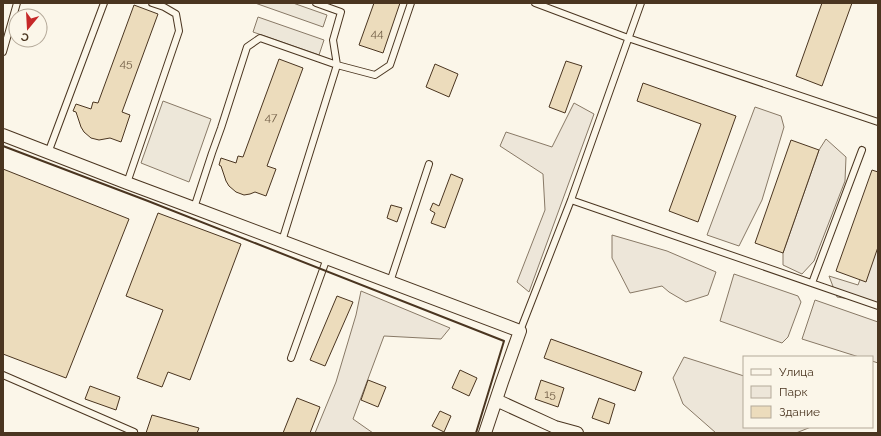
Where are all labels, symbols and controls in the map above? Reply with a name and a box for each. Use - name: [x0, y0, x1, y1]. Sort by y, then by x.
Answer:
- north arrow: [8, 8, 48, 48]
- house number: 44: [370, 26, 384, 40]
- text: С: [19, 30, 31, 44]
- house number: 45: [119, 56, 133, 70]
- house number: 47: [265, 110, 278, 124]
- legend: [743, 356, 873, 428]
- text: Улица: [779, 365, 814, 379]
- text: Парк: [779, 385, 808, 399]
- house number: 15: [544, 387, 556, 401]
- text: Здание: [779, 405, 820, 419]

